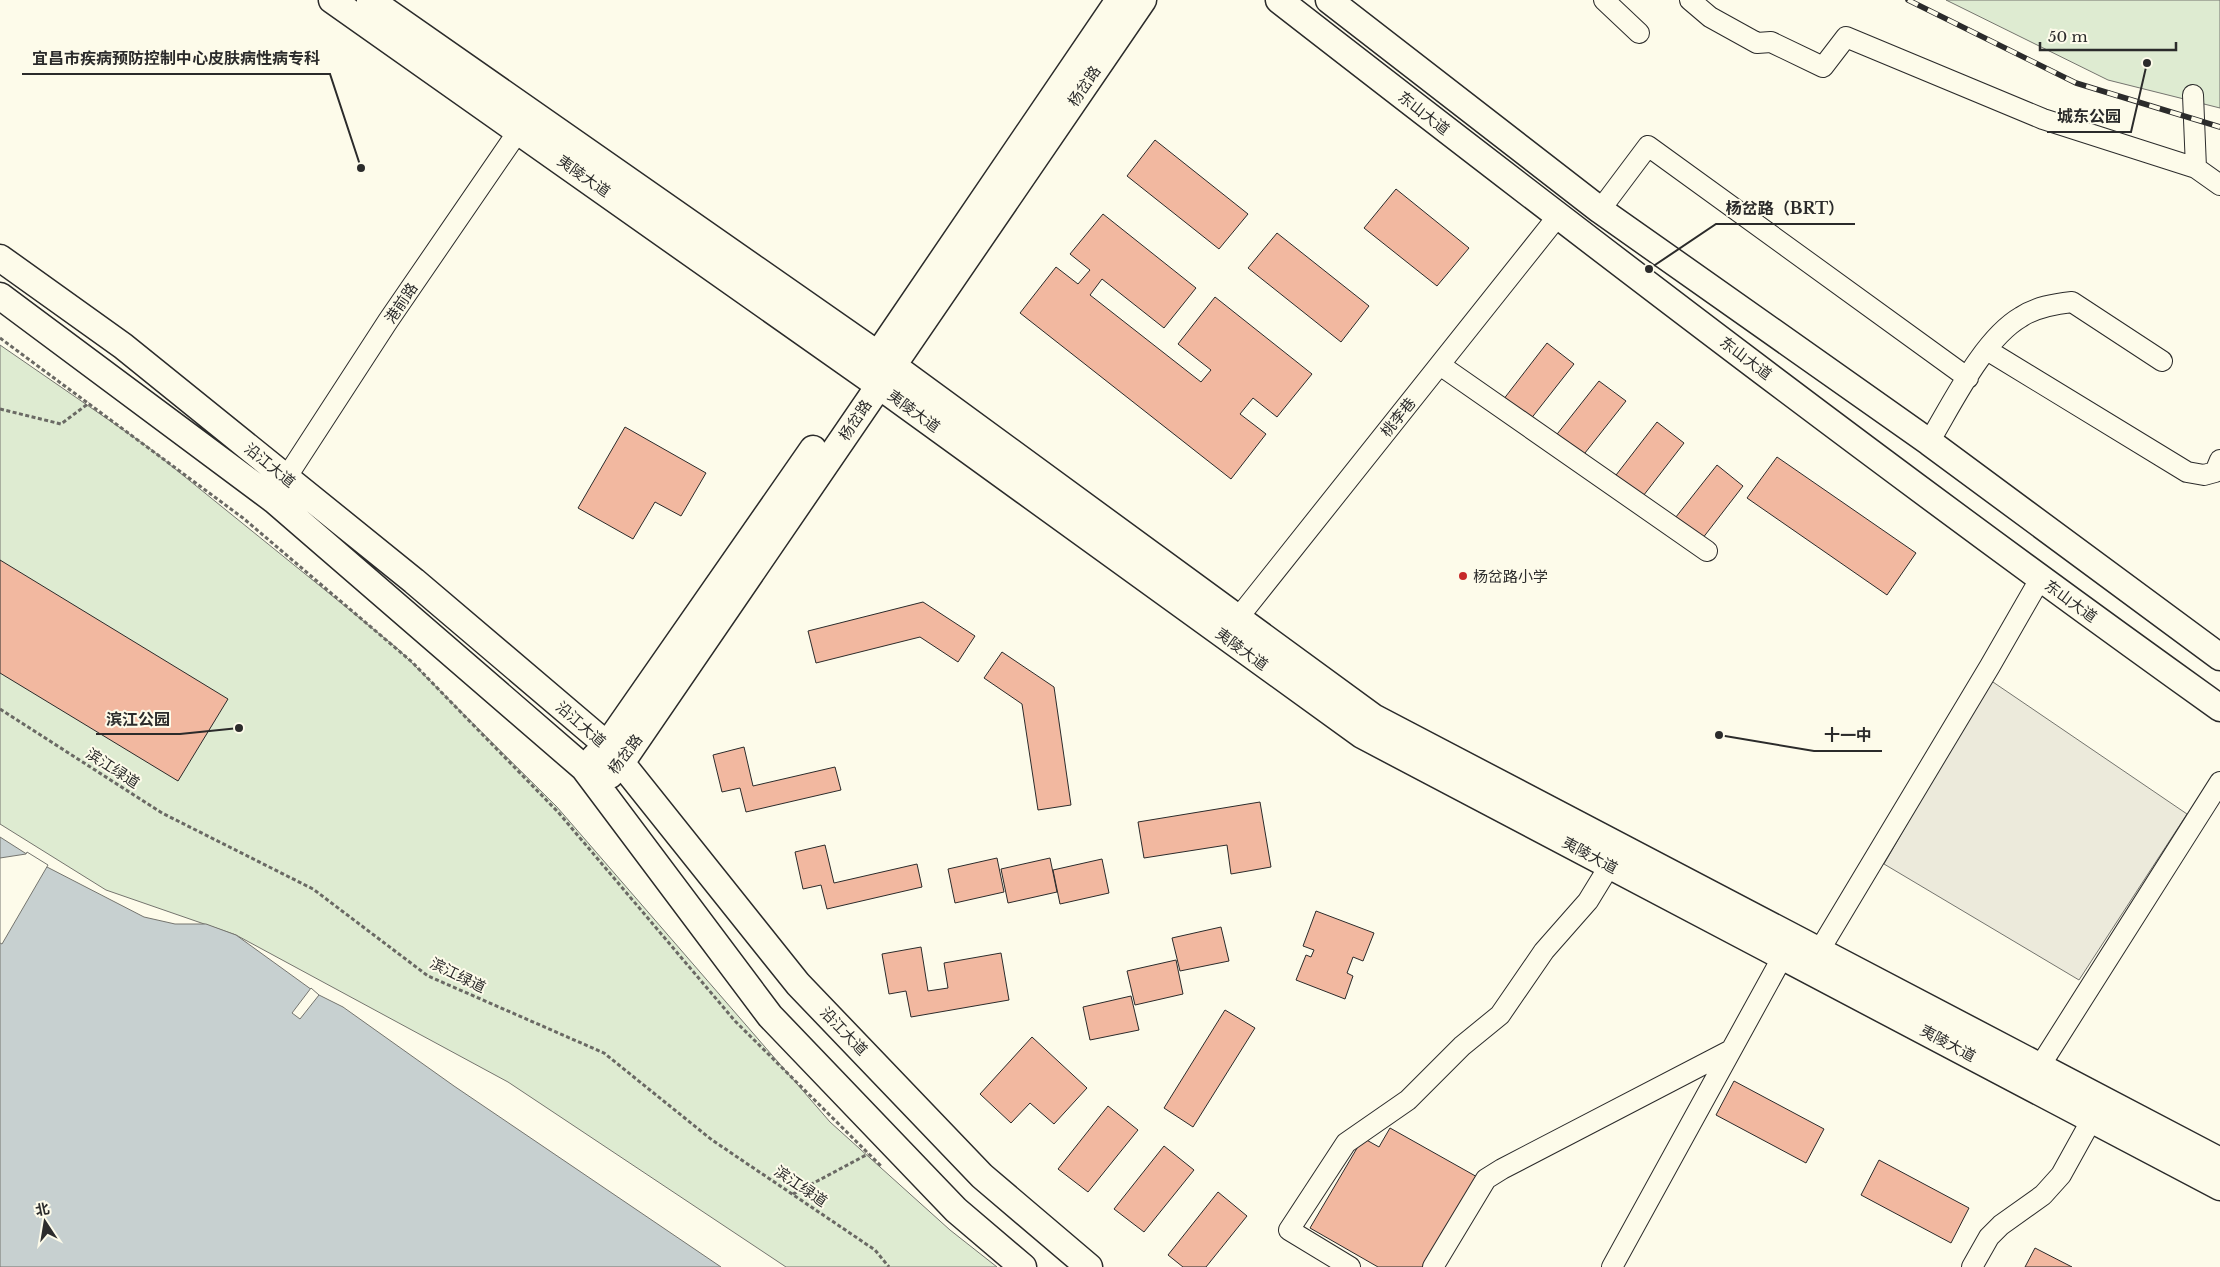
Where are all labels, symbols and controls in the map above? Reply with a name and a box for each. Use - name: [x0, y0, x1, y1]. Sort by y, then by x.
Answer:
- scale bar: [2040, 20, 2176, 52]
- text: 50 m: [2048, 27, 2088, 46]
- callout: 宜昌市疾病预防控制中心皮肤病性病专科: [22, 43, 330, 74]
- text: 宜昌市疾病预防控制中心皮肤病性病专科: [32, 48, 320, 68]
- street label: 杨岔路: [1064, 62, 1104, 110]
- street label: 东山大道: [1395, 87, 1453, 139]
- callout: 城东公园: [2047, 101, 2131, 132]
- text: 城东公园: [2057, 106, 2121, 126]
- street label: 夷陵大道: [554, 151, 614, 201]
- callout: 杨岔路（BRT）: [1716, 193, 1855, 224]
- text: 杨岔路（BRT）: [1726, 198, 1844, 218]
- street label: 港前路: [381, 279, 421, 327]
- street label: 东山大道: [1716, 332, 1776, 384]
- street label: 夷陵大道: [884, 386, 944, 436]
- street label: 桃李巷: [1376, 394, 1420, 440]
- street label: 杨岔路: [835, 396, 875, 444]
- street label: 沿江大道: [241, 439, 299, 491]
- place label: 杨岔路小学: [1473, 567, 1548, 586]
- marker: 杨岔路小学: [1457, 570, 1469, 582]
- street label: 东山大道: [2041, 576, 2101, 626]
- street label: 夷陵大道: [1212, 624, 1272, 674]
- street label: 沿江大道: [552, 697, 610, 751]
- callout: 滨江公园: [96, 703, 180, 734]
- text: 滨江公园: [106, 709, 170, 729]
- callout: 十一中: [1814, 720, 1882, 751]
- text: 十一中: [1824, 725, 1872, 745]
- street label: 杨岔路: [604, 730, 646, 778]
- street label: 滨江绿道: [83, 744, 143, 792]
- street label: 夷陵大道: [1559, 833, 1621, 877]
- street label: 滨江绿道: [427, 953, 489, 997]
- street label: 沿江大道: [816, 1003, 872, 1059]
- street label: 夷陵大道: [1917, 1021, 1979, 1065]
- street label: 滨江绿道: [771, 1161, 831, 1211]
- north arrow: [20, 1197, 70, 1247]
- text: 北: [34, 1199, 51, 1220]

